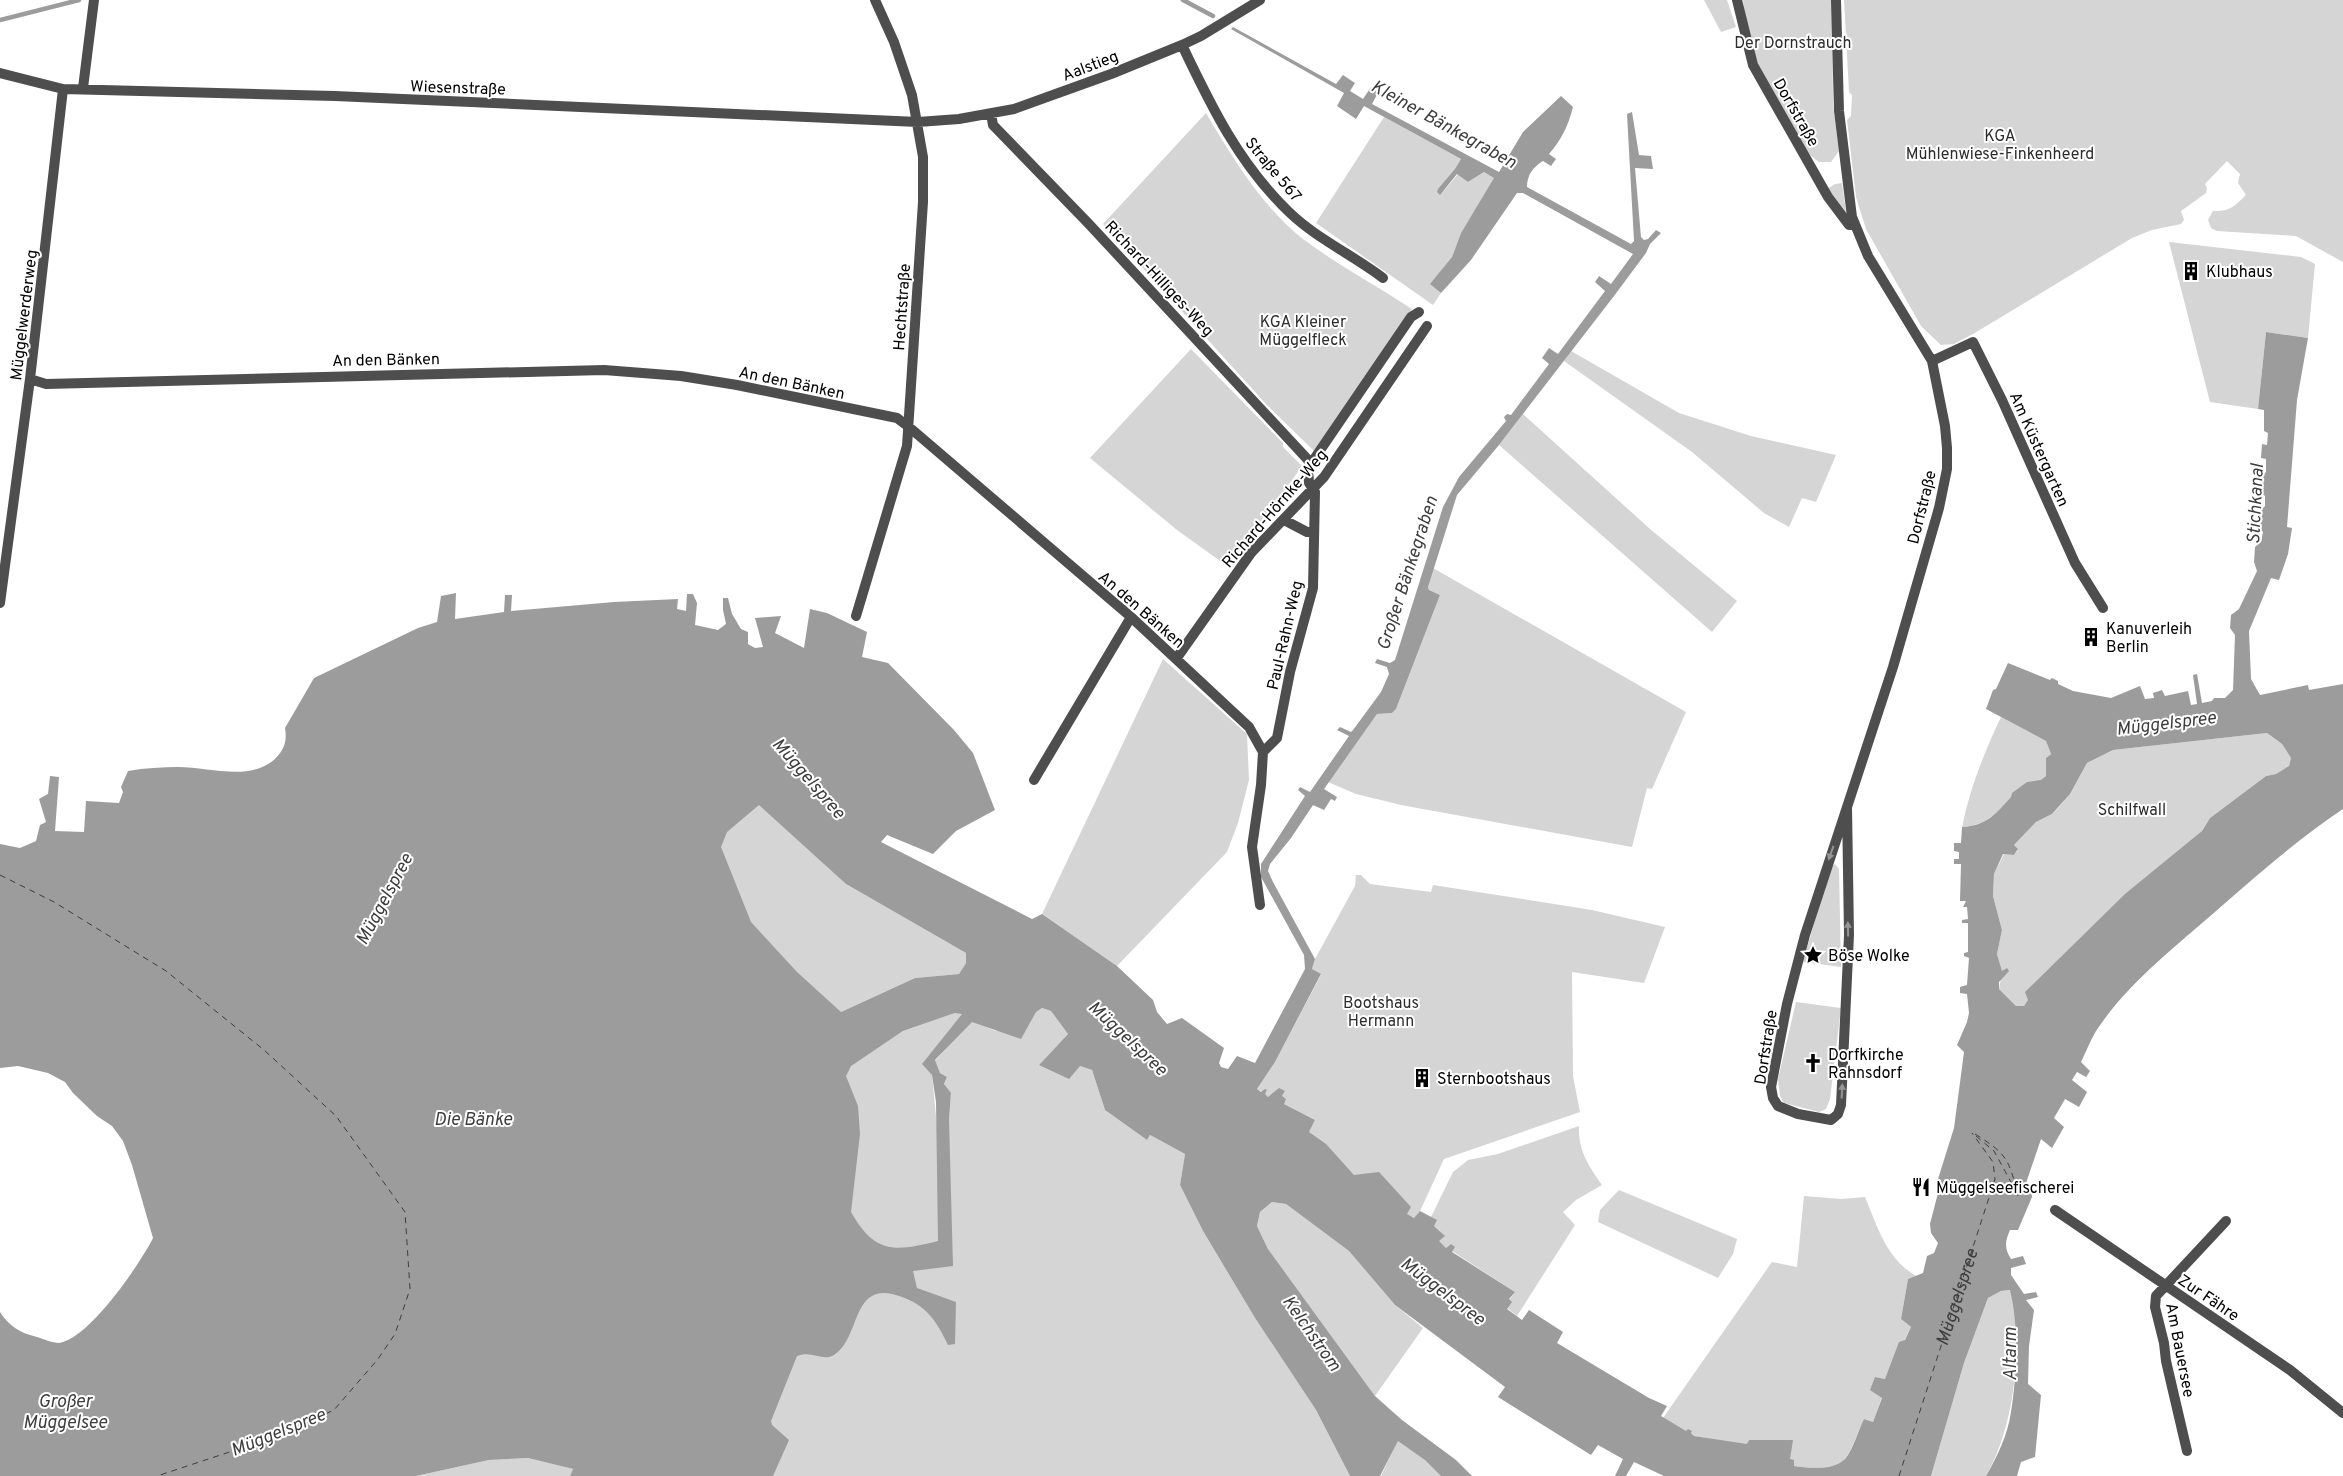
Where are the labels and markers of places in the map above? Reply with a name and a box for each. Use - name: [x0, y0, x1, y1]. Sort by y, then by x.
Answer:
- building icon: Klubhaus: [2180, 260, 2202, 282]
- place label: Klubhaus: [2206, 263, 2273, 283]
- place label: Kanuverleih Berlin: [2106, 620, 2192, 658]
- building icon: Kanuverleih Berlin: [2080, 626, 2102, 648]
- place icon: Böse Wolke: [1802, 944, 1824, 966]
- place label: Böse Wolke: [1828, 947, 1910, 967]
- place label: Dorfkirche Rahnsdorf: [1828, 1046, 1904, 1084]
- church icon: Dorfkirche Rahnsdorf: [1802, 1052, 1824, 1074]
- building icon: Sternbootshaus: [1411, 1067, 1433, 1089]
- place label: Sternbootshaus: [1437, 1070, 1551, 1090]
- restaurant icon: Müggelseefischerei: [1910, 1176, 1932, 1198]
- place label: Müggelseefischerei: [1936, 1179, 2074, 1199]

